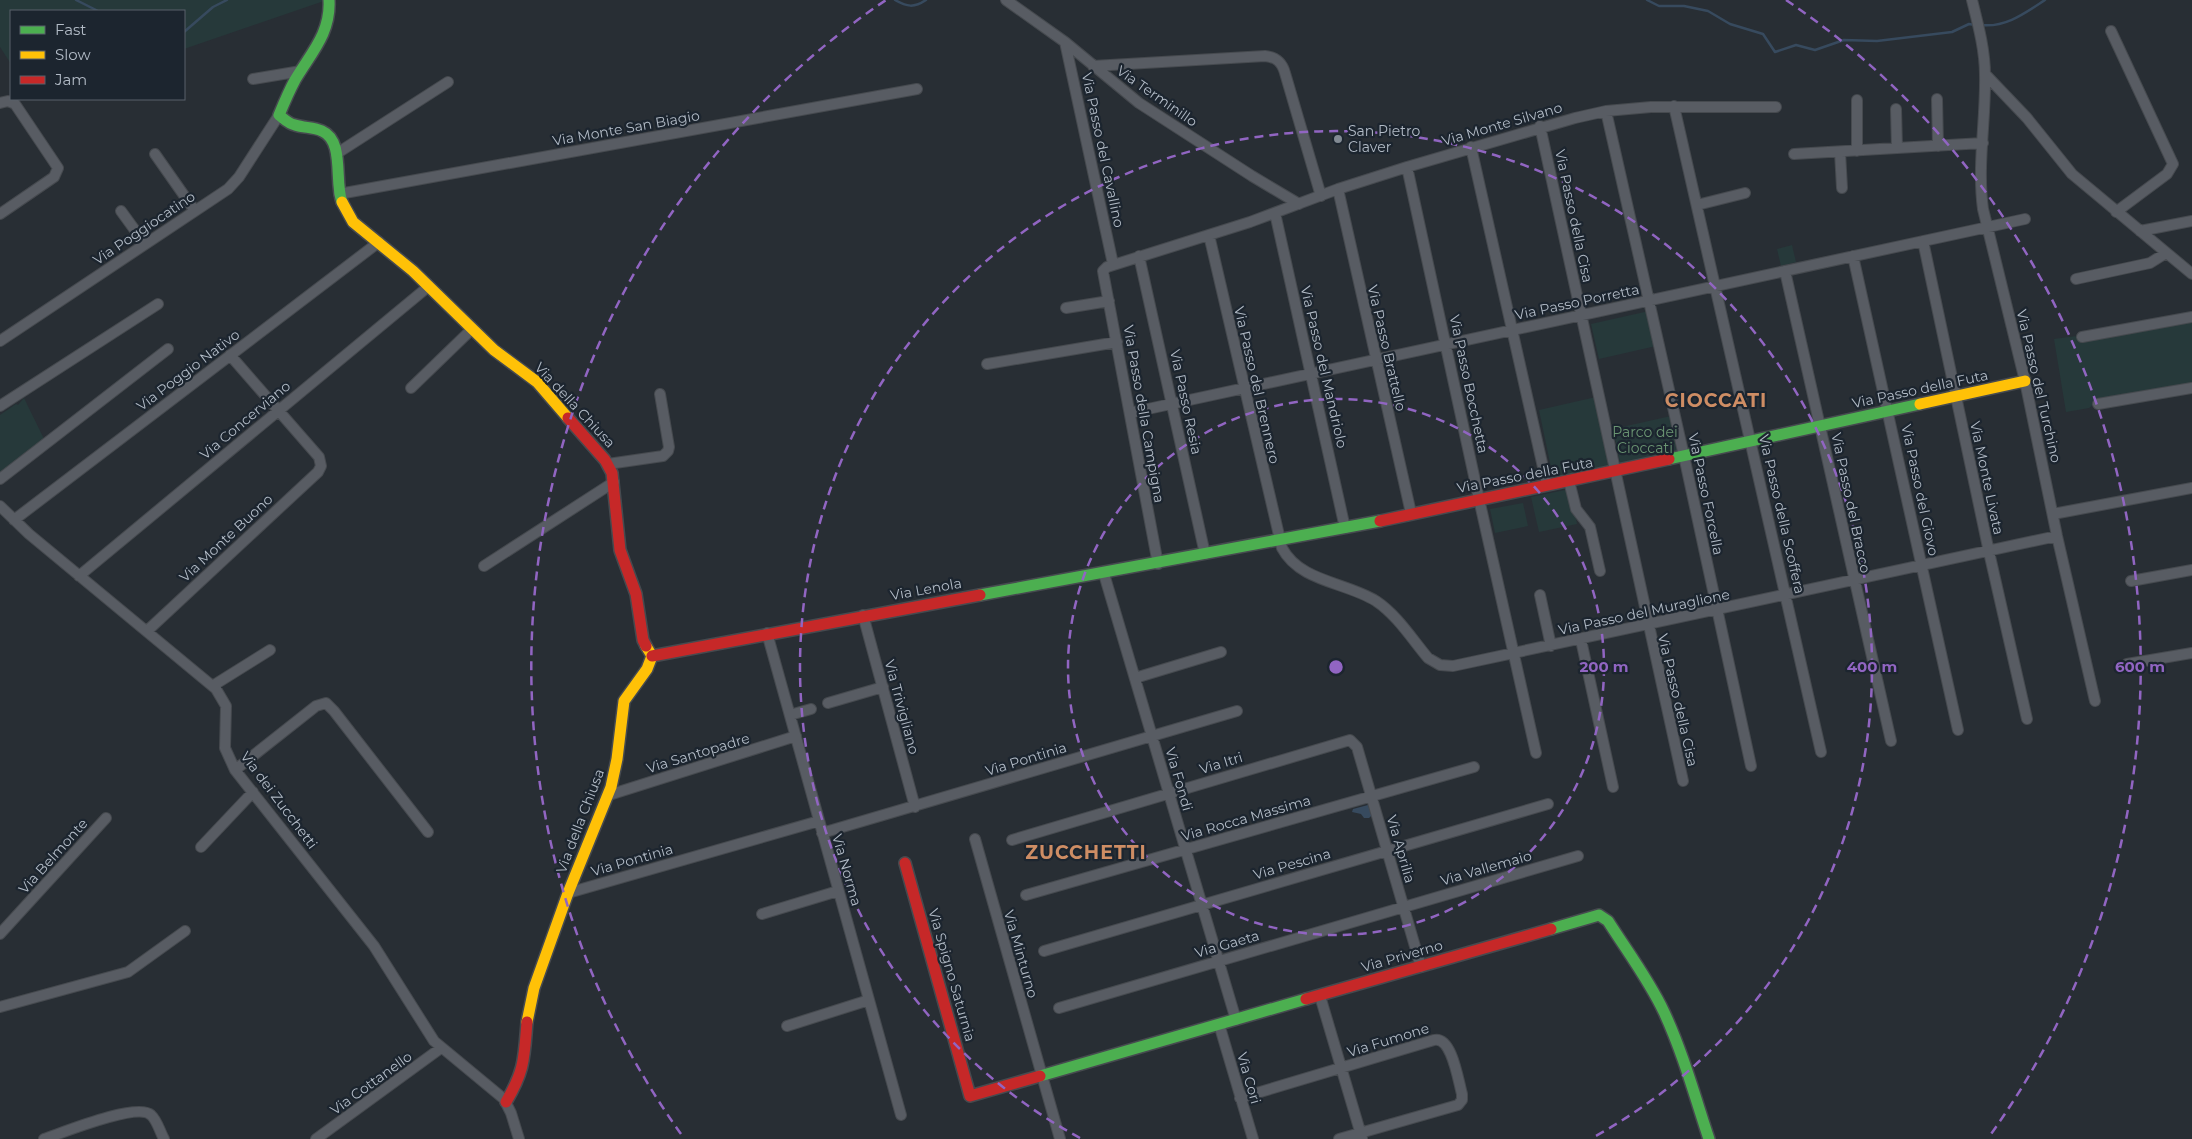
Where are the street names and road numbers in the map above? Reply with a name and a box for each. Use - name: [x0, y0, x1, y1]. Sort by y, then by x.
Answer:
- street label: Via Terminillo: [1113, 61, 1201, 131]
- street label: Via Passo del Cavallino: [1078, 71, 1128, 229]
- street label: Via Monte Silvano: [1440, 98, 1564, 150]
- street label: Via Monte San Biagio: [551, 106, 701, 150]
- street label: Via Passo della Cisa: [1551, 148, 1597, 284]
- street label: Via Poggiocatino: [89, 187, 199, 269]
- street label: Via Passo Porretta: [1513, 280, 1641, 324]
- street label: Via Passo Brattello: [1364, 283, 1410, 413]
- street label: Via Passo del Mandriolo: [1297, 284, 1351, 450]
- street label: Via Passo del Brennero: [1230, 305, 1284, 466]
- street label: Via Passo del Turchino: [2013, 308, 2065, 465]
- street label: Via Passo Bocchetta: [1445, 313, 1493, 455]
- street label: Via Passo della Campigna: [1119, 324, 1169, 504]
- street label: Via Poggio Nativo: [133, 325, 243, 415]
- street label: Via Passo Resia: [1166, 348, 1206, 456]
- street label: Via della Chiusa: [531, 359, 619, 451]
- street label: Via Passo della Futa: [1850, 366, 1990, 412]
- street label: Via Concerviano: [196, 377, 294, 463]
- street label: Via Monte Livata: [1966, 420, 2008, 536]
- street label: Via Passo del Giovo: [1897, 423, 1943, 558]
- street label: Via Passo Forcella: [1684, 431, 1728, 557]
- street label: Via Passo del Bracco: [1827, 431, 1875, 575]
- street label: Via Passo della Scoffera: [1755, 432, 1809, 596]
- street label: Via Passo della Futa: [1455, 453, 1595, 497]
- street label: Via Monte Buono: [175, 490, 277, 586]
- street label: Via Lenola: [889, 574, 963, 604]
- street label: Via Passo del Muraglione: [1557, 585, 1731, 639]
- street label: Via Passo della Cisa: [1654, 632, 1702, 768]
- street label: Via Trivigliano: [881, 658, 923, 757]
- street label: Via Santopadre: [644, 729, 752, 777]
- street label: Via Pontinia: [983, 738, 1069, 780]
- street label: Via Fondi: [1161, 745, 1197, 813]
- street label: Via dei Zucchetti: [236, 748, 322, 852]
- street label: Via Itri: [1197, 748, 1245, 778]
- street label: Via della Chiusa: [552, 766, 608, 876]
- street label: Via Rocca Massima: [1179, 791, 1313, 845]
- street label: Via Aprilia: [1383, 813, 1419, 885]
- street label: Via Belmonte: [15, 815, 91, 897]
- street label: Via Norma: [828, 832, 866, 908]
- street label: Via Pontinia: [589, 840, 675, 880]
- street label: Via Pescina: [1251, 844, 1333, 884]
- street label: Via Vallemaio: [1438, 846, 1534, 890]
- street label: Via Spigno Saturnia: [924, 906, 980, 1044]
- street label: Via Minturno: [1000, 908, 1042, 1000]
- street label: Via Gaeta: [1193, 926, 1261, 962]
- street label: Via Priverno: [1359, 936, 1445, 976]
- street label: Via Fumone: [1345, 1019, 1431, 1061]
- street label: Via Cottanello: [326, 1047, 416, 1119]
- street label: Via Cori: [1233, 1050, 1265, 1106]

